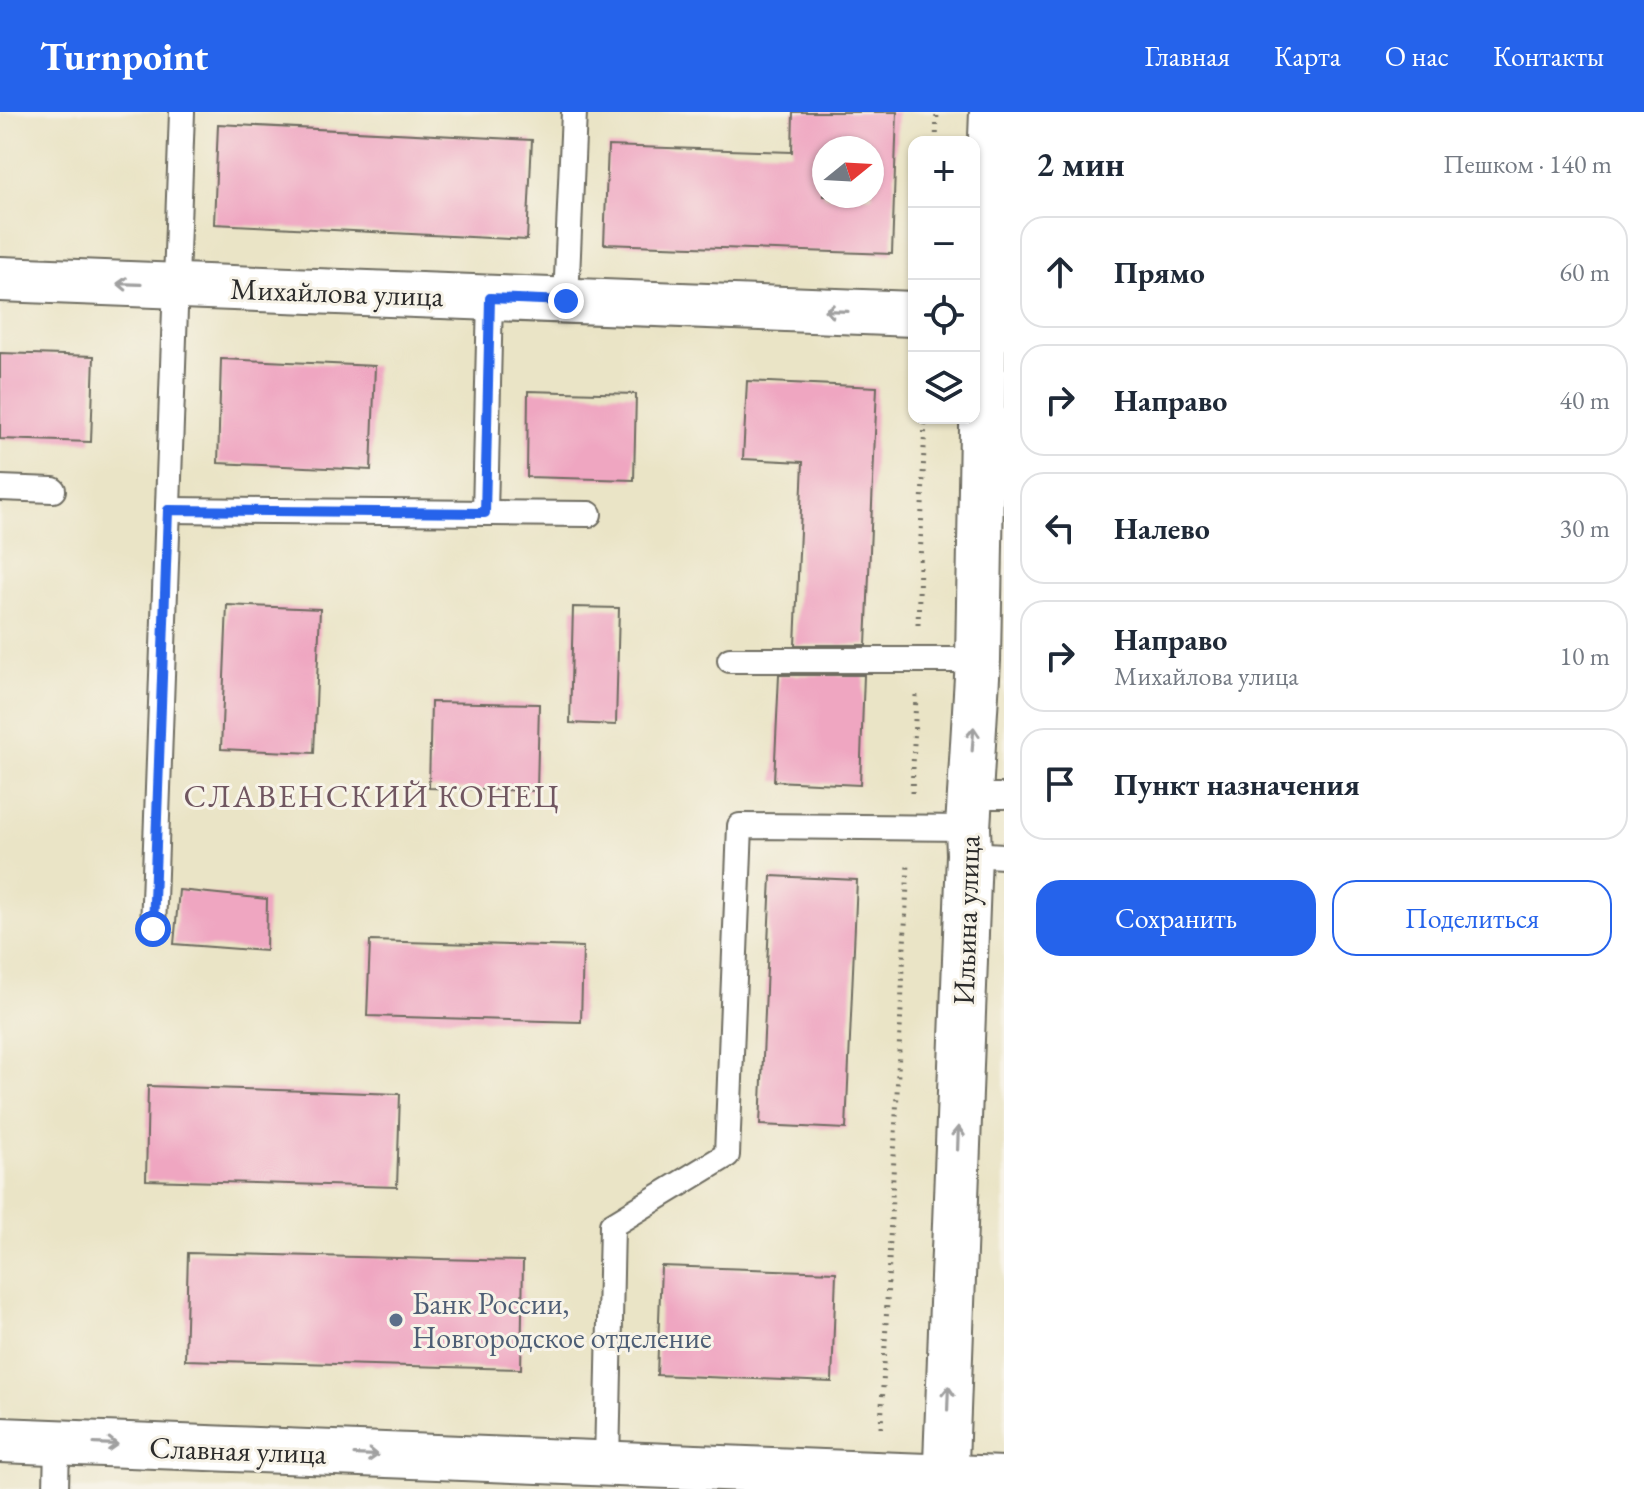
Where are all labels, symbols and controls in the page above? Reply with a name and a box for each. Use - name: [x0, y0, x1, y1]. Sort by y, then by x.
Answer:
- text: Turnpoint: [40, 32, 208, 81]
- text: Главная: [1145, 38, 1230, 74]
- text: Карта: [1274, 38, 1341, 74]
- text: О нас: [1385, 38, 1449, 74]
- text: Контакты: [1493, 38, 1604, 74]
- north arrow: [812, 136, 884, 208]
- map controls: [908, 136, 980, 424]
- button: +: [908, 136, 980, 208]
- text: 2 мин: [1036, 142, 1125, 186]
- text: Пешком · 140 m: [1443, 147, 1612, 181]
- button: −: [908, 208, 980, 280]
- icon: ahead: [1038, 250, 1082, 294]
- text: Прямо: [1114, 253, 1205, 292]
- text: 60 m: [1560, 255, 1610, 289]
- street label: Михайлова улица: [230, 269, 444, 315]
- one-way arrow: [116, 277, 143, 292]
- button: locate: [908, 280, 980, 352]
- route end: [548, 283, 584, 319]
- one-way arrow: [823, 303, 850, 318]
- button: layers: [908, 352, 980, 424]
- icon: right: [1038, 378, 1082, 422]
- text: Направо: [1114, 381, 1227, 420]
- text: 40 m: [1560, 383, 1610, 417]
- icon: left: [1038, 506, 1082, 550]
- text: Налево: [1114, 509, 1210, 548]
- text: 30 m: [1560, 511, 1610, 545]
- text: Направо: [1114, 620, 1227, 659]
- icon: right: [1038, 634, 1082, 678]
- text: 10 m: [1560, 639, 1610, 673]
- text: Михайлова улица: [1114, 659, 1299, 693]
- one-way arrow: [966, 726, 981, 753]
- icon: arrive: [1038, 762, 1082, 806]
- text: Пункт назначения: [1114, 765, 1360, 804]
- district label: СЛАВЕНСКИЙ КОНЕЦ: [184, 775, 561, 817]
- street label: Ильина улица: [944, 835, 988, 1005]
- button: Сохранить: [1036, 880, 1316, 956]
- button: Поделиться: [1332, 880, 1612, 956]
- route start: [135, 911, 171, 947]
- one-way arrow: [950, 1125, 965, 1152]
- place label: Банк России, Новгородское отделение: [412, 1284, 712, 1357]
- marker: Банк России, Новгородское отделение: [387, 1311, 405, 1329]
- one-way arrow: [940, 1385, 955, 1412]
- street label: Славная улица: [149, 1427, 327, 1473]
- one-way arrow: [92, 1437, 119, 1452]
- one-way arrow: [352, 1447, 379, 1462]

